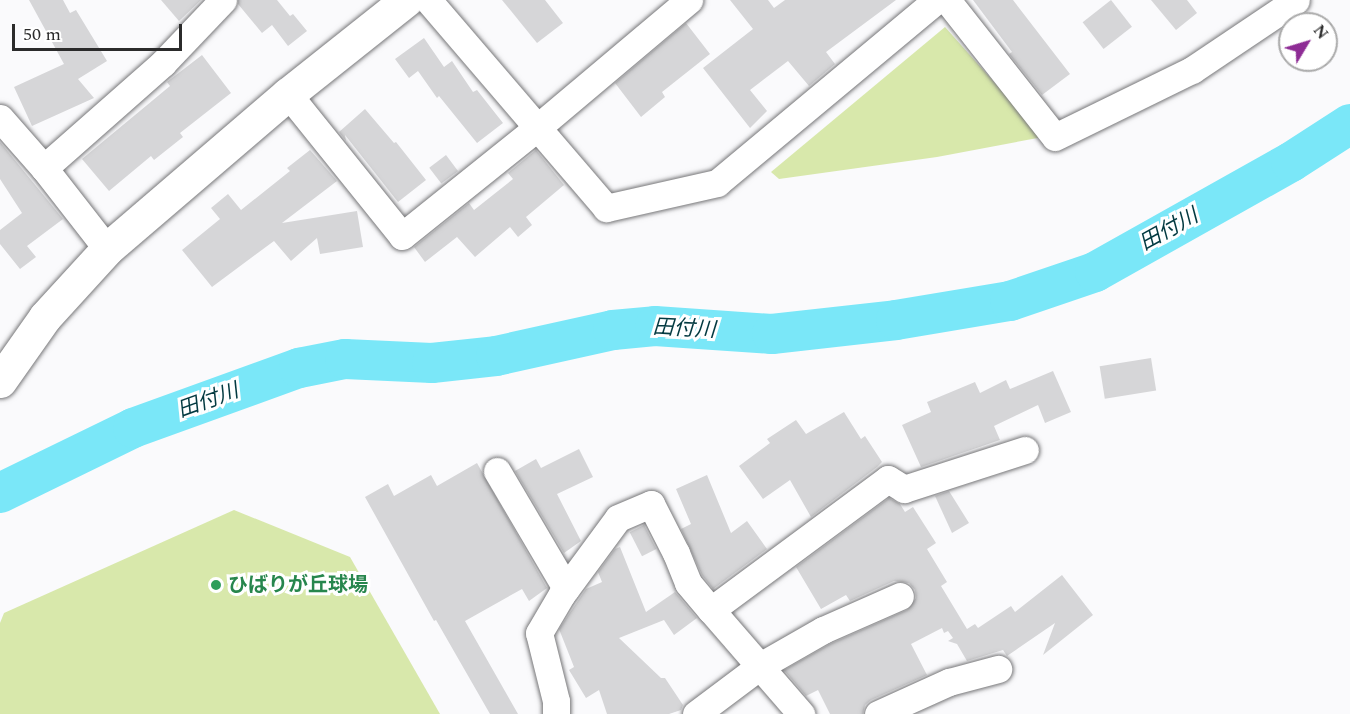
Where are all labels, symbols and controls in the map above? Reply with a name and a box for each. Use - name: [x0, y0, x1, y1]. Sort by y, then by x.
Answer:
- scale bar: [15, 12, 184, 50]
- north arrow: [1278, 12, 1338, 72]
- text: N: [1307, 20, 1334, 45]
- text: 50 m: [23, 21, 61, 48]
- water label: 田付川: [1135, 204, 1203, 256]
- water label: 田付川: [652, 315, 716, 343]
- water label: 田付川: [174, 378, 242, 424]
- place label: ひばりが丘球場: [228, 573, 368, 597]
- marker: ひばりが丘球場: [209, 578, 223, 592]

